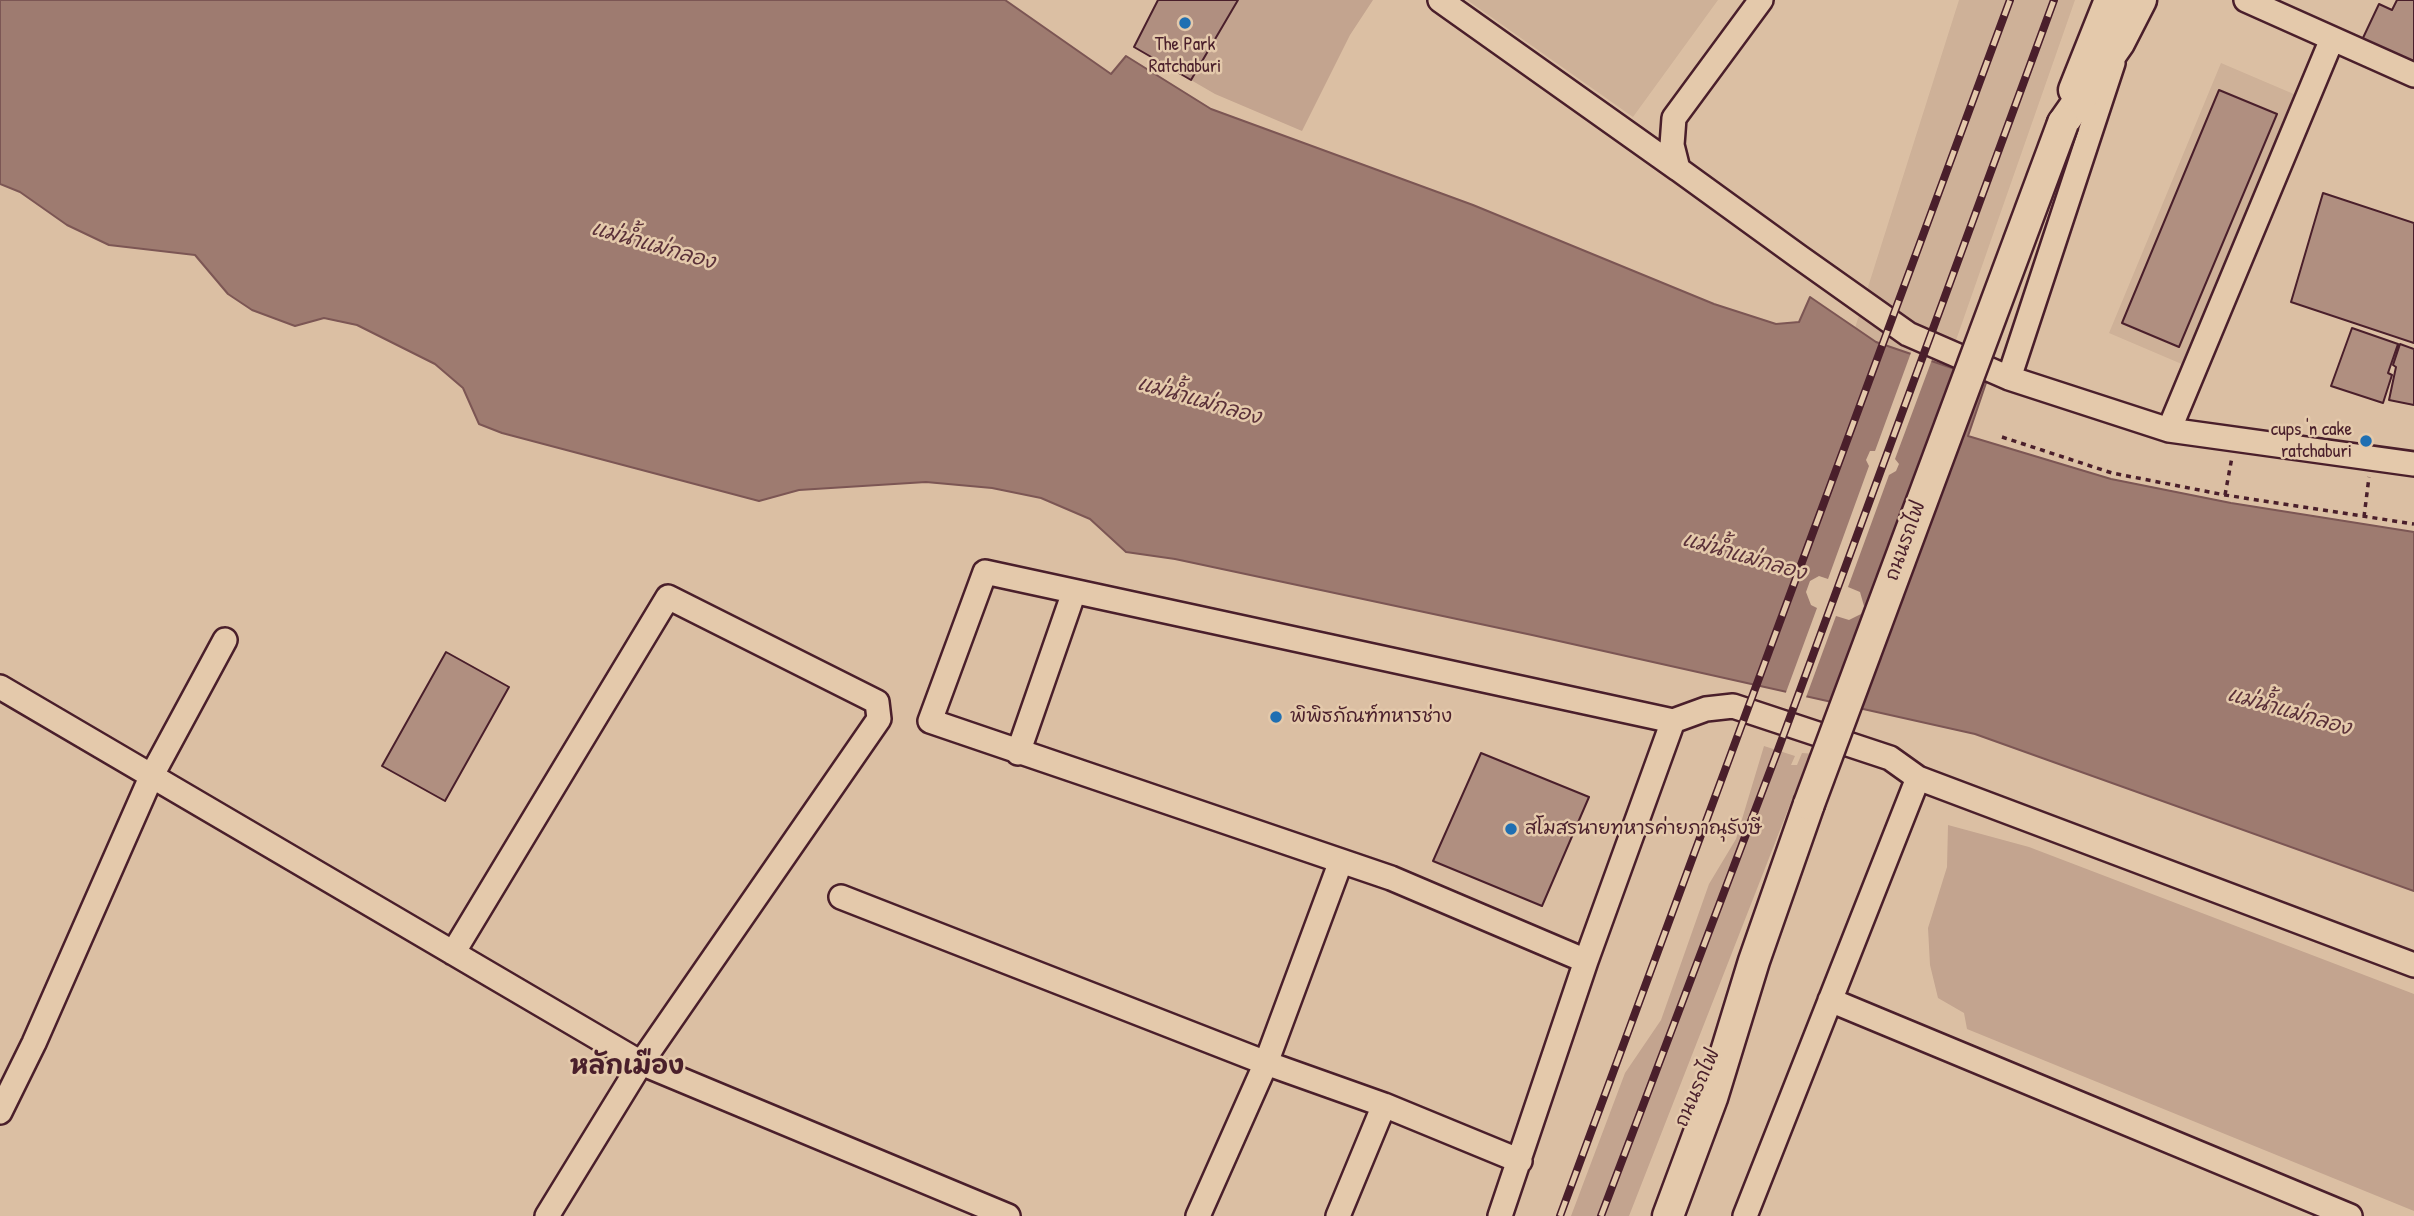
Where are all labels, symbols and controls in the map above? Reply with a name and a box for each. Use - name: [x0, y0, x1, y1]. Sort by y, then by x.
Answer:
- marker: The Park Ratchaburi: [1177, 15, 1193, 31]
- place label: The Park Ratchaburi: [1149, 34, 1221, 78]
- water label: แม่น้ำแม่กลอง: [588, 216, 718, 276]
- water label: แม่น้ำแม่กลอง: [1134, 371, 1264, 431]
- place label: cups 'n cake ratchaburi: [2271, 419, 2352, 463]
- marker: cups 'n cake ratchaburi: [2358, 433, 2374, 449]
- street label: ถนนรถไฟ: [1881, 498, 1931, 584]
- water label: แม่น้ำแม่กลอง: [1679, 527, 1809, 587]
- water label: แม่น้ำแม่กลอง: [2224, 682, 2354, 742]
- place label: พิพิธภัณฑ์ทหารช่าง: [1290, 706, 1452, 728]
- marker: พิพิธภัณฑ์ทหารช่าง: [1268, 709, 1284, 725]
- place label: สโมสรนายทหารค่ายภาณุรังษี: [1525, 818, 1762, 840]
- marker: สโมสรนายทหารค่ายภาณุรังษี: [1503, 821, 1519, 837]
- street label: ถนนรถไฟ: [1671, 1045, 1725, 1131]
- district label: หลักเมือง: [570, 1051, 684, 1083]

